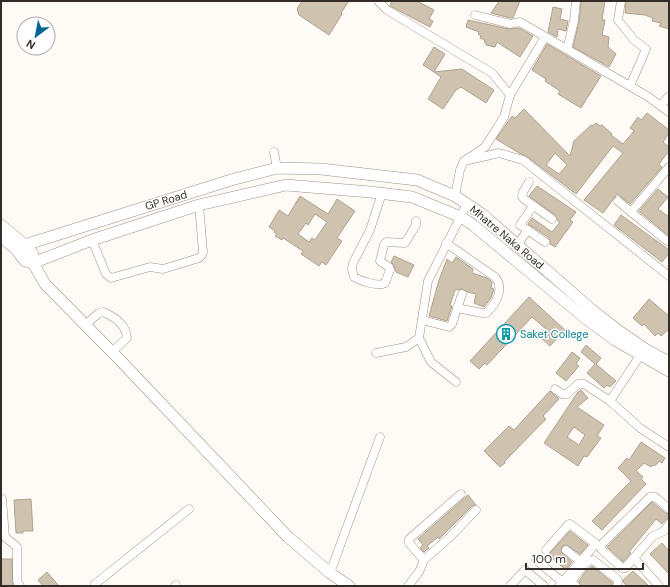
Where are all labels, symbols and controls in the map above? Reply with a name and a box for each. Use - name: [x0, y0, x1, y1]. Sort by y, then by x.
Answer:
- north arrow: [16, 16, 56, 56]
- text: N: [24, 36, 38, 53]
- street label: GP Road: [143, 187, 189, 213]
- street label: Mhatre Naka Road: [467, 202, 547, 272]
- building icon: Saket College: [495, 323, 517, 345]
- place label: Saket College: [520, 327, 589, 341]
- scale bar: [526, 545, 643, 571]
- text: 100 m: [532, 551, 566, 567]

